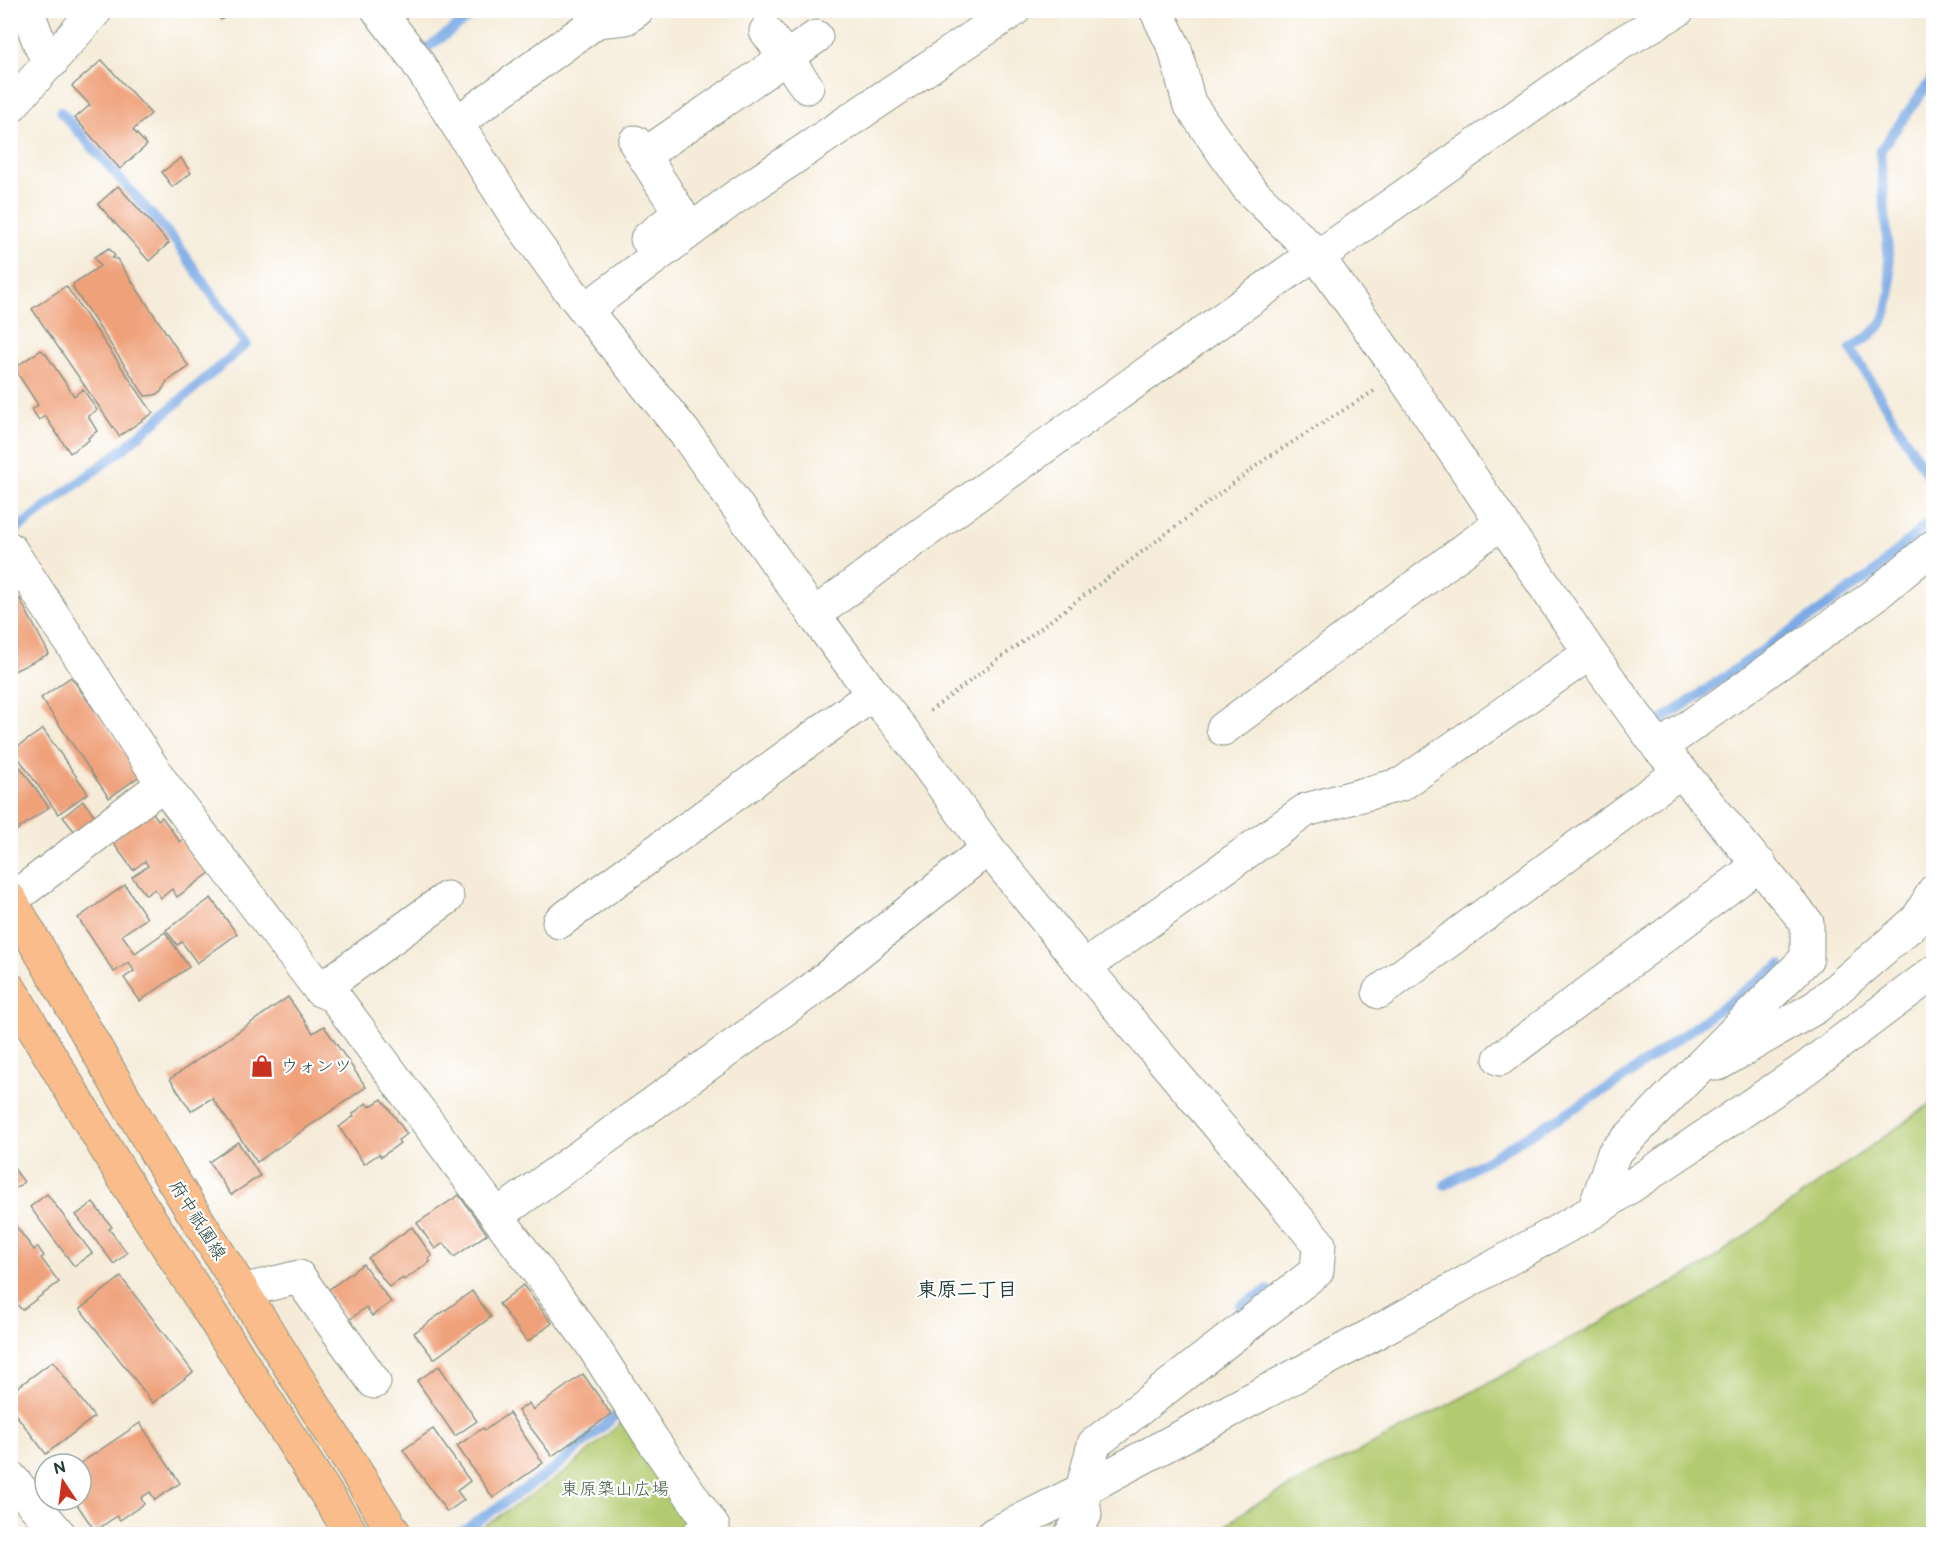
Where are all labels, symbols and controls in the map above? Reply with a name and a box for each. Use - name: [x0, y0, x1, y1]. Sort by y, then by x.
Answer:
- shop icon: ウォンツ: [249, 1053, 275, 1079]
- place label: ウォンツ: [280, 1056, 352, 1077]
- street label: 府中祇園線: [165, 1177, 230, 1264]
- district label: 東原二丁目: [917, 1278, 1017, 1302]
- north arrow: [33, 1452, 93, 1512]
- text: N: [52, 1458, 68, 1479]
- park label: 東原築山広場: [561, 1479, 669, 1500]

